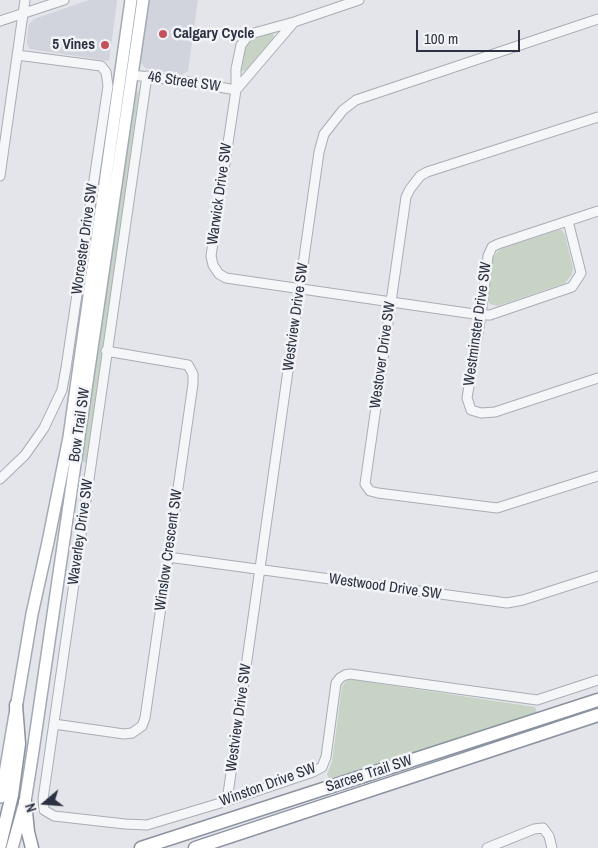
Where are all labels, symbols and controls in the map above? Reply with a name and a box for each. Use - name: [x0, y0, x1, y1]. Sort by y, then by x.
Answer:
- scale bar: [418, 20, 522, 52]
- place label: Calgary Cycle: [173, 25, 254, 43]
- marker: Calgary Cycle: [157, 28, 169, 40]
- text: 100 m: [424, 28, 458, 49]
- place label: 5 Vines: [52, 36, 95, 54]
- marker: 5 Vines: [99, 39, 111, 51]
- street label: 46 Street SW: [147, 68, 221, 96]
- street label: Warwick Drive SW: [204, 142, 236, 246]
- street label: Worcester Drive SW: [68, 182, 102, 296]
- street label: Westminster Drive SW: [460, 261, 496, 387]
- street label: Westview Drive SW: [279, 262, 313, 372]
- street label: Westover Drive SW: [367, 300, 399, 410]
- street label: Bow Trail SW: [66, 387, 94, 463]
- street label: Waverley Drive SW: [65, 478, 97, 586]
- street label: Winslow Crescent SW: [152, 488, 186, 612]
- street label: Westwood Drive SW: [328, 570, 442, 604]
- street label: Westview Drive SW: [222, 663, 256, 773]
- street label: Sarcee Trail SW: [324, 752, 414, 796]
- street label: Winston Drive SW: [217, 759, 319, 811]
- north arrow: [20, 778, 70, 828]
- text: N: [21, 801, 41, 814]

